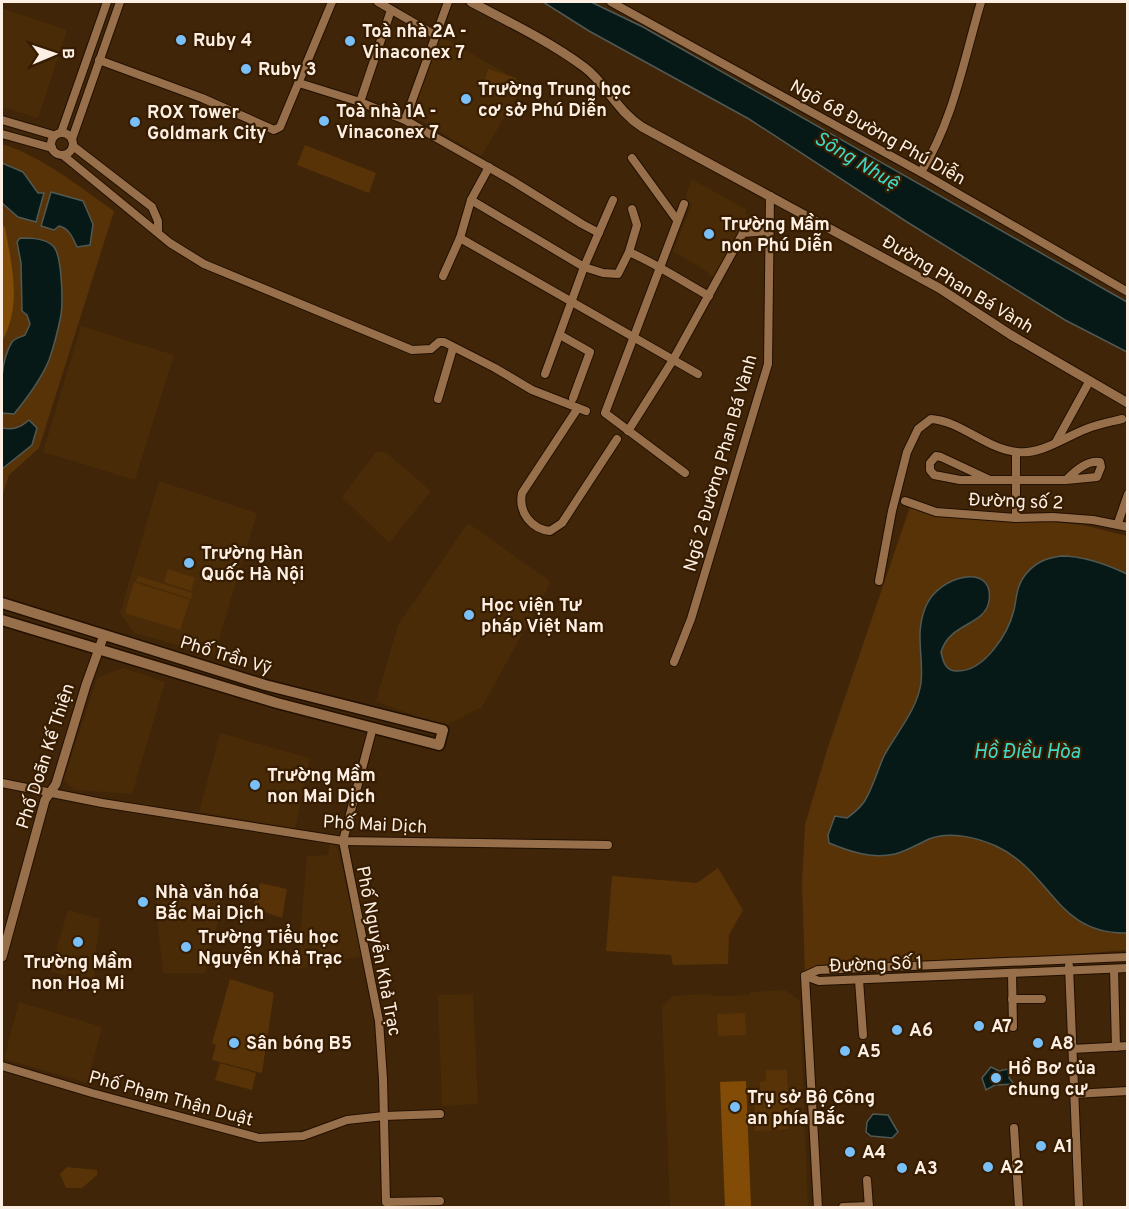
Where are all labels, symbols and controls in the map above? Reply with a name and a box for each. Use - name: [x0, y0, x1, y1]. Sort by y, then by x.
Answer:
- place label: Toà nhà 2A - Vinaconex 7: [362, 21, 467, 65]
- north arrow: [24, 24, 84, 84]
- place label: Ruby 4: [193, 30, 252, 53]
- marker: Ruby 4: [174, 33, 188, 47]
- marker: Toà nhà 2A - Vinaconex 7: [343, 34, 357, 48]
- text: B: [57, 48, 77, 59]
- place label: Ruby 3: [258, 59, 316, 82]
- marker: Ruby 3: [239, 62, 253, 76]
- street label: Ngõ 68 Đường Phú Diễn: [785, 74, 970, 191]
- place label: Trường Trung học cơ sở Phú Diễn: [478, 79, 631, 123]
- marker: Trường Trung học cơ sở Phú Diễn: [459, 92, 473, 106]
- place label: Toà nhà 1A - Vinaconex 7: [336, 101, 439, 145]
- place label: ROX Tower Goldmark City: [147, 102, 267, 146]
- marker: Toà nhà 1A - Vinaconex 7: [317, 114, 331, 128]
- marker: ROX Tower Goldmark City: [128, 115, 142, 129]
- water label: Sông Nhuệ: [809, 126, 904, 197]
- place label: Trường Mầm non Phú Diễn: [721, 213, 833, 258]
- marker: Trường Mầm non Phú Diễn: [702, 227, 716, 241]
- street label: Đường Phan Bá Vành: [877, 231, 1037, 340]
- street label: Ngõ 2 Đường Phan Bá Vành: [679, 352, 764, 575]
- street label: Đường số 2: [968, 488, 1064, 516]
- place label: Trường Hàn Quốc Hà Nội: [201, 543, 304, 587]
- marker: Trường Hàn Quốc Hà Nội: [182, 556, 196, 570]
- place label: Học viện Tư pháp Việt Nam: [481, 595, 604, 639]
- marker: Học viện Tư pháp Việt Nam: [462, 608, 476, 622]
- street label: Phố Trần Vỹ: [177, 631, 274, 681]
- street label: Phố Doãn Kế Thiện: [11, 680, 81, 832]
- water label: Hồ Điều Hòa: [974, 739, 1081, 766]
- place label: Trường Mầm non Mai Dịch: [267, 764, 376, 809]
- marker: Trường Mầm non Mai Dịch: [248, 778, 262, 792]
- street label: Phố Mai Dịch: [322, 810, 428, 840]
- street label: Phố Nguyễn Khả Trạc: [350, 864, 407, 1038]
- place label: Nhà văn hóa Bắc Mai Dịch: [155, 882, 264, 926]
- marker: Nhà văn hóa Bắc Mai Dịch: [136, 895, 150, 909]
- place label: Trường Tiểu học Nguyễn Khả Trạc: [198, 923, 343, 971]
- marker: Trường Mầm non Hoạ Mi: [71, 935, 85, 949]
- marker: Trường Tiểu học Nguyễn Khả Trạc: [179, 940, 193, 954]
- place label: Trường Mầm non Hoạ Mi: [24, 951, 132, 996]
- street label: Đường Số 1: [829, 951, 923, 979]
- place label: A7: [991, 1016, 1012, 1039]
- marker: A7: [972, 1019, 986, 1033]
- place label: A6: [909, 1020, 933, 1043]
- marker: A6: [890, 1023, 904, 1037]
- place label: Sân bóng B5: [246, 1033, 352, 1056]
- place label: A8: [1050, 1033, 1074, 1056]
- marker: Sân bóng B5: [227, 1036, 241, 1050]
- marker: A8: [1031, 1036, 1045, 1050]
- place label: A5: [857, 1041, 881, 1064]
- marker: A5: [838, 1044, 852, 1058]
- place label: Hồ Bơ của chung cư: [1008, 1057, 1096, 1102]
- street label: Phố Phạm Thận Duật: [86, 1065, 256, 1132]
- marker: Hồ Bơ của chung cư: [989, 1071, 1003, 1085]
- place label: Trụ sở Bộ Công an phía Bắc: [747, 1087, 875, 1131]
- marker: Trụ sở Bộ Công an phía Bắc: [728, 1100, 742, 1114]
- place label: A1: [1053, 1136, 1073, 1159]
- marker: A1: [1034, 1139, 1048, 1153]
- place label: A4: [862, 1142, 886, 1165]
- marker: A4: [843, 1145, 857, 1159]
- place label: A2: [1000, 1157, 1024, 1180]
- place label: A3: [914, 1158, 938, 1181]
- marker: A2: [981, 1160, 995, 1174]
- marker: A3: [895, 1161, 909, 1175]

